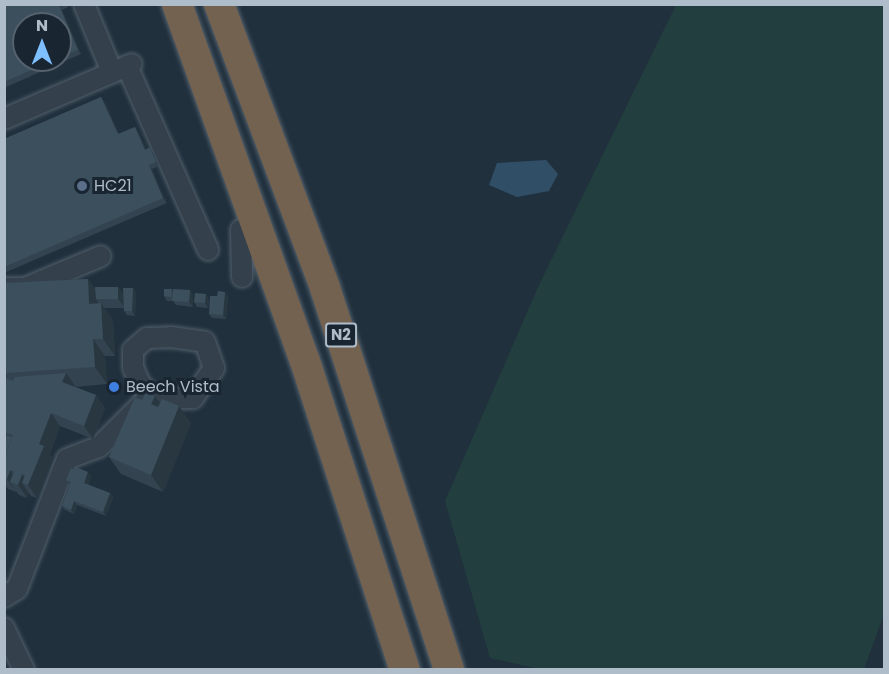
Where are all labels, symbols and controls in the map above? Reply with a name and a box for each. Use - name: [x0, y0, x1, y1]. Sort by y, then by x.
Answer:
- north arrow: [12, 12, 72, 72]
- text: N: [36, 14, 48, 37]
- place label: HC21: [94, 176, 132, 196]
- marker: HC21: [75, 179, 89, 193]
- road number: N2: [324, 323, 358, 347]
- place label: Beech Vista: [126, 377, 220, 397]
- marker: Beech Vista: [107, 380, 121, 394]

